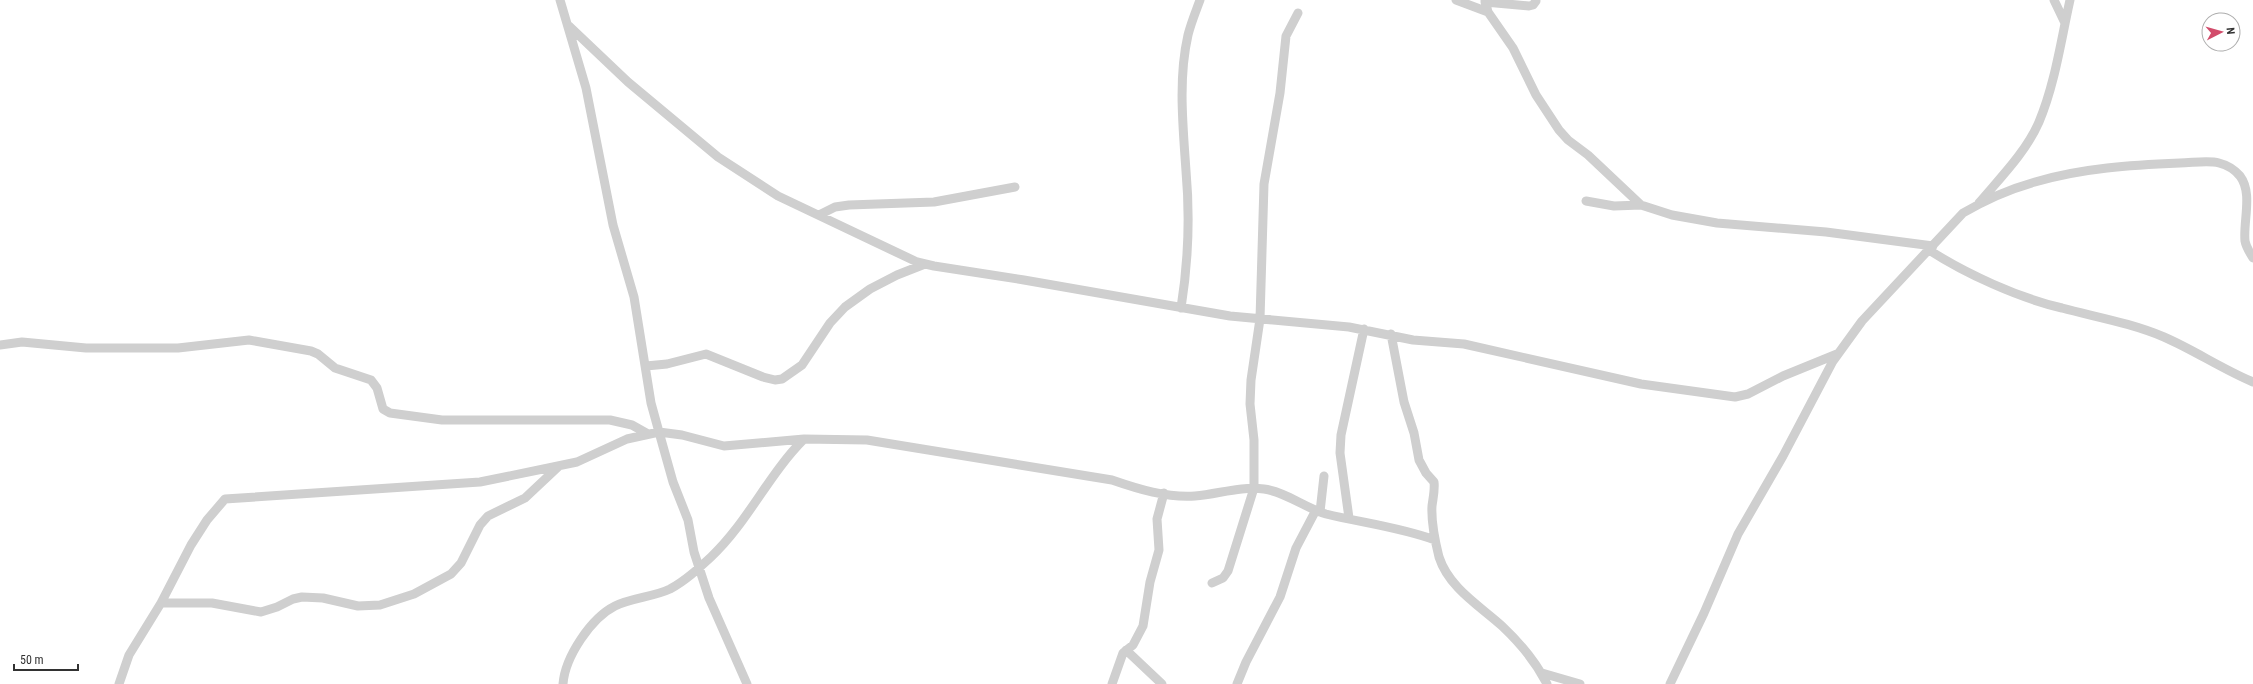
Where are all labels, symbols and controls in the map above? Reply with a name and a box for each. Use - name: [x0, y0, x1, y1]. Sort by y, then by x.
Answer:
- north arrow: [2201, 12, 2241, 52]
- text: N: [2224, 27, 2237, 35]
- scale bar: [14, 646, 78, 672]
- text: 50 m: [20, 653, 44, 667]

